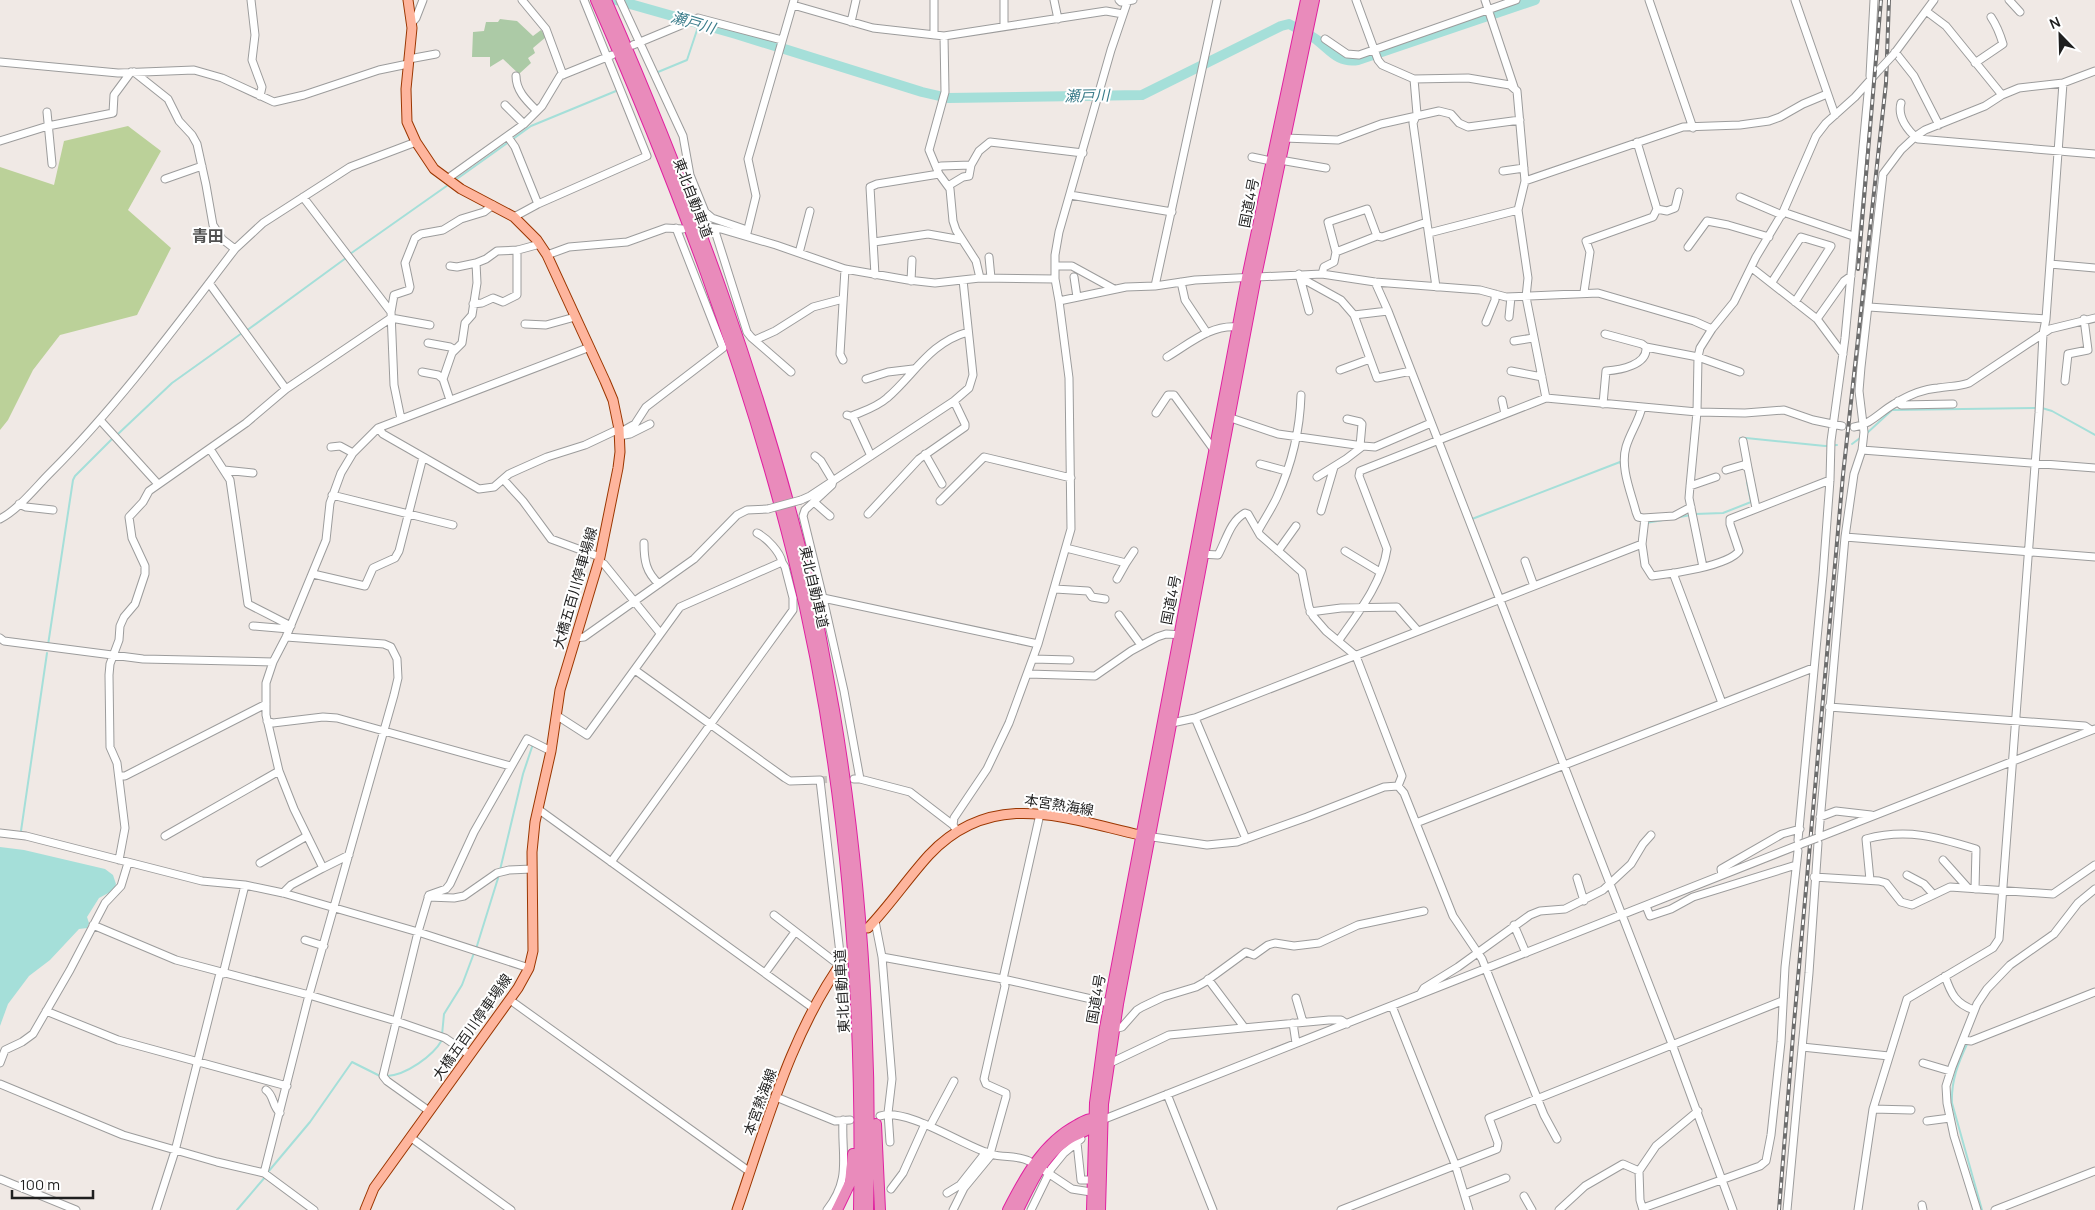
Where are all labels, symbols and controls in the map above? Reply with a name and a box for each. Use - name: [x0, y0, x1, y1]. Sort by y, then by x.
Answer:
- water label: 瀬戸川: [669, 6, 720, 39]
- north arrow: [2035, 10, 2085, 60]
- text: N: [2046, 12, 2063, 33]
- water label: 瀬戸川: [1064, 85, 1112, 106]
- street label: 東北自動車道: [670, 155, 717, 240]
- street label: 国道4号: [1234, 176, 1263, 229]
- district label: 青田: [192, 225, 224, 247]
- street label: 大橋五百川停車場線: [548, 525, 601, 651]
- street label: 東北自動車道: [796, 544, 833, 630]
- street label: 国道4号: [1156, 573, 1185, 626]
- street label: 本宮熱海線: [1023, 790, 1095, 819]
- street label: 東北自動車道: [830, 949, 853, 1033]
- street label: 大橋五百川停車場線: [428, 970, 516, 1084]
- street label: 国道4号: [1082, 973, 1109, 1025]
- street label: 本宮熱海線: [739, 1066, 780, 1138]
- scale bar: [12, 1168, 94, 1200]
- text: 100 m: [20, 1174, 60, 1195]

